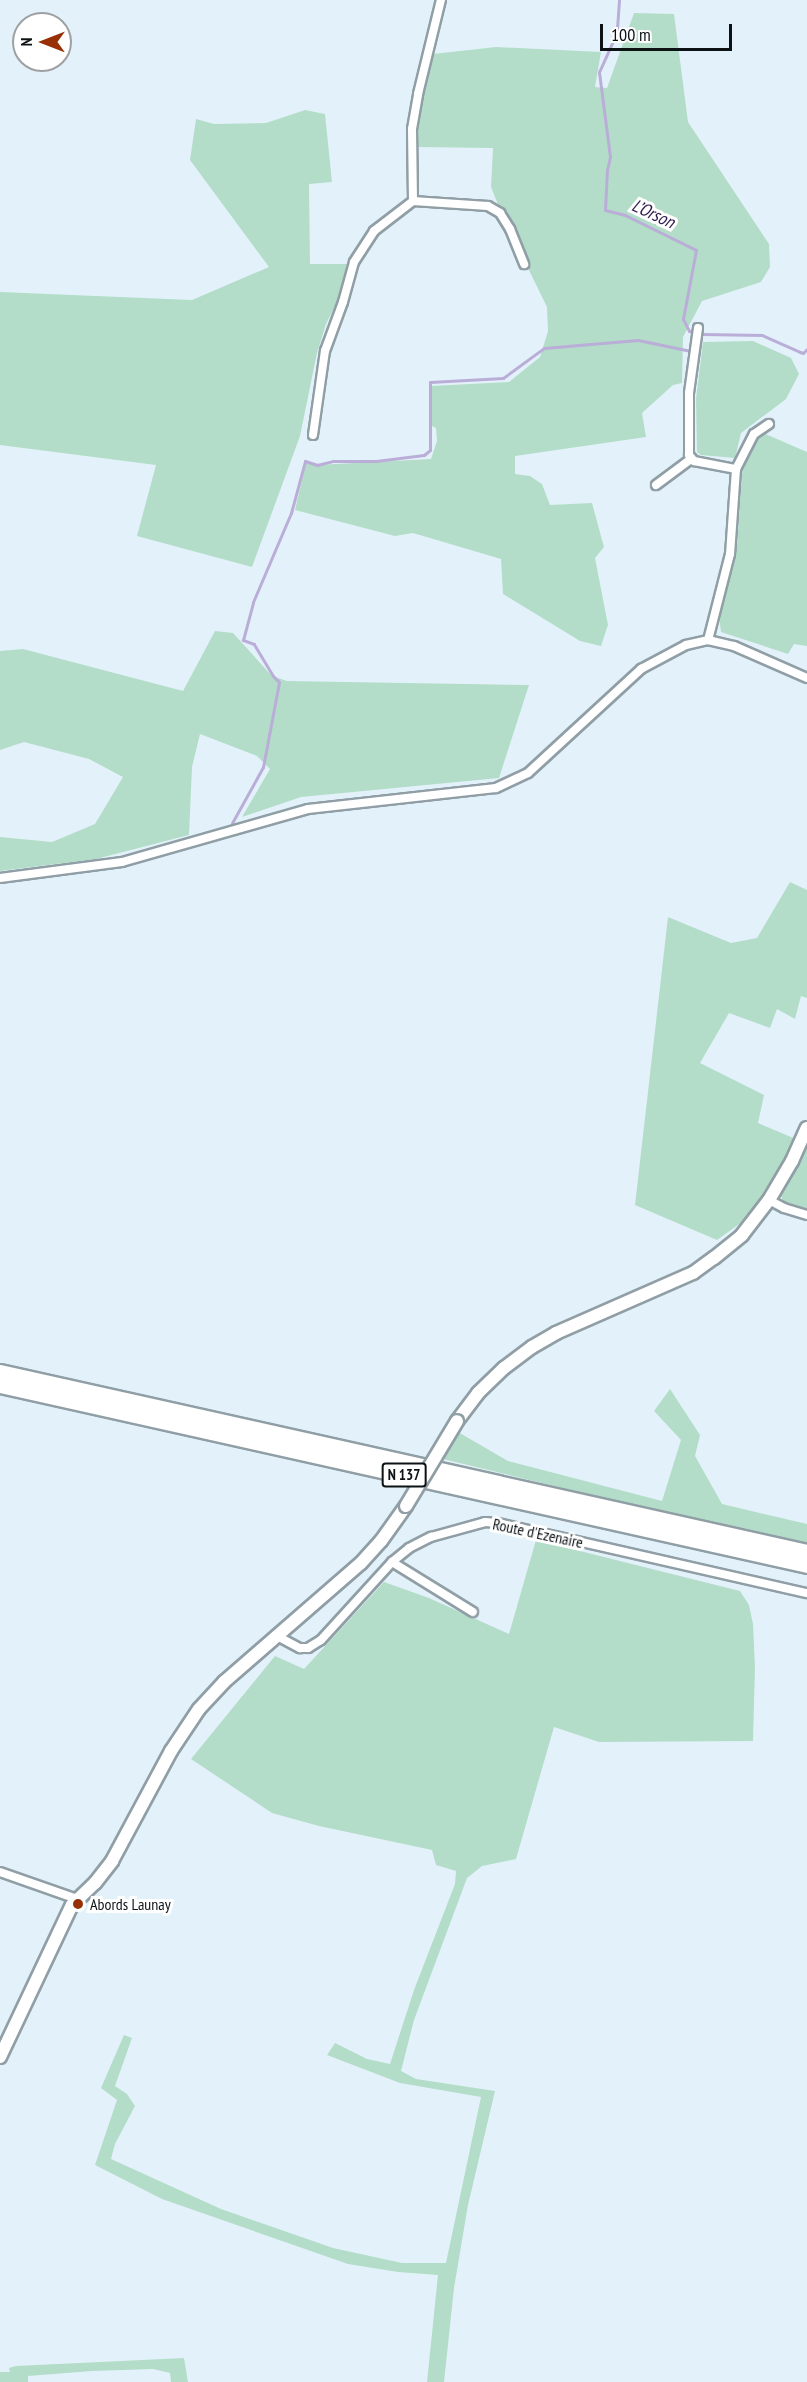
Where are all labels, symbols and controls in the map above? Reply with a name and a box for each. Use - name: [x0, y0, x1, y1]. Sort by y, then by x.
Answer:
- north arrow: [12, 12, 72, 72]
- scale bar: [603, 12, 735, 50]
- text: 100 m: [611, 23, 651, 46]
- text: N: [16, 38, 36, 46]
- water label: L’Orson: [628, 195, 678, 233]
- road number: N 137: [382, 1463, 426, 1487]
- street label: Route d'Ezenaire: [491, 1514, 585, 1552]
- place label: Abords Launay: [90, 1894, 171, 1914]
- marker: Abords Launay: [71, 1897, 85, 1911]

